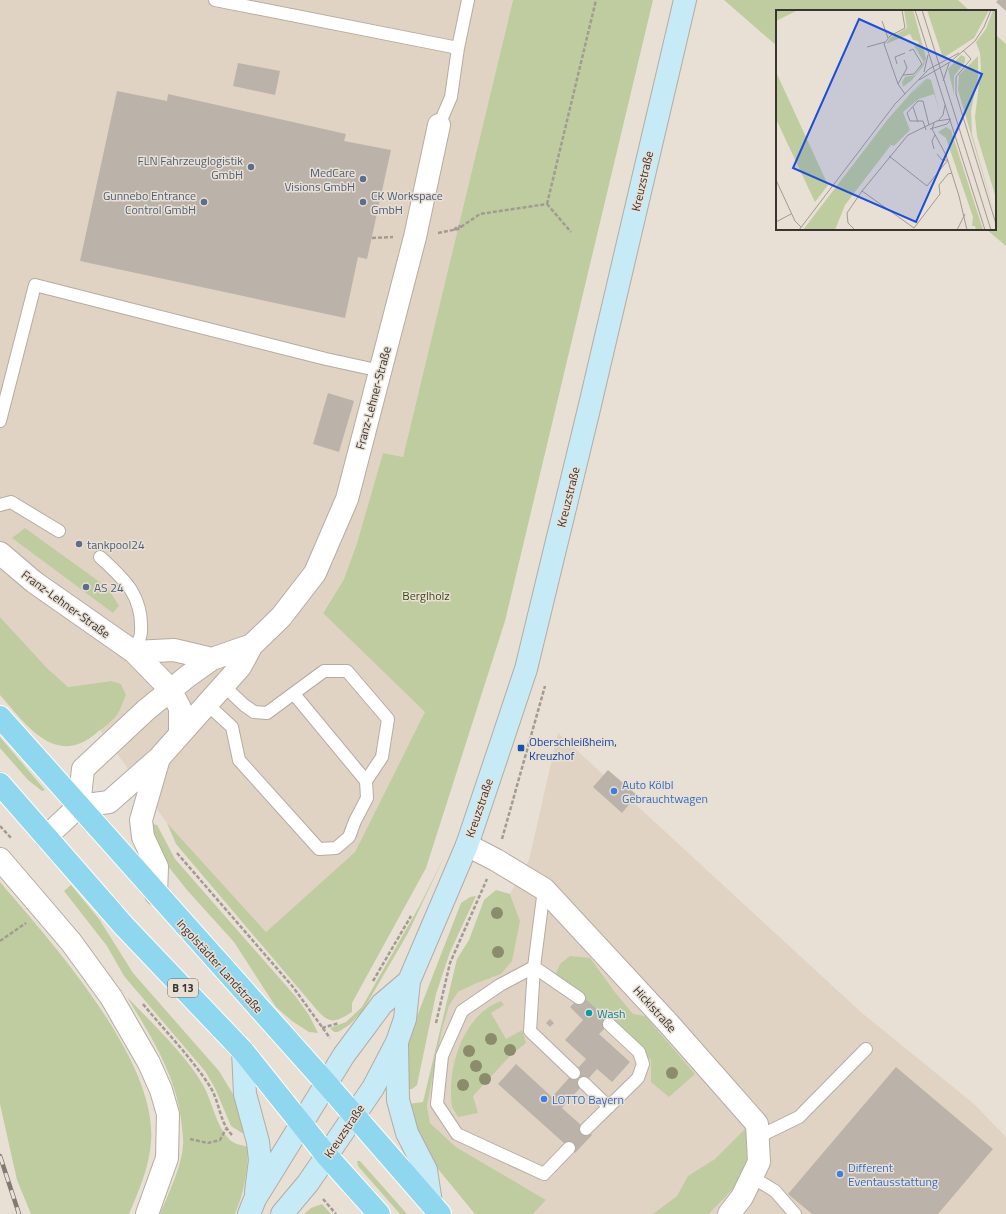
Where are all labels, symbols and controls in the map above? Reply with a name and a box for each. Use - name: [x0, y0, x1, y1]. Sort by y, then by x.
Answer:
- inset map: [776, 10, 996, 230]
- street label: Kreuzstraße: [626, 149, 658, 213]
- place label: FLN Fahrzeuglogistik GmbH: [138, 151, 243, 184]
- marker: FLN Fahrzeuglogistik GmbH: [246, 162, 256, 172]
- place label: MedCare Visions GmbH: [284, 163, 355, 196]
- marker: MedCare Visions GmbH: [358, 174, 368, 184]
- place label: Gunnebo Entrance Control GmbH: [103, 186, 196, 219]
- place label: CK Workspace GmbH: [371, 186, 443, 219]
- marker: Gunnebo Entrance Control GmbH: [199, 197, 209, 207]
- marker: CK Workspace GmbH: [358, 197, 368, 207]
- street label: Franz-Lehner-Straße: [350, 344, 396, 452]
- street label: Kreuzstraße: [551, 465, 585, 529]
- place label: tankpool24: [87, 535, 145, 554]
- marker: tankpool24: [74, 539, 84, 549]
- street label: Franz-Lehner-Straße: [18, 565, 114, 643]
- place label: AS 24: [94, 578, 124, 597]
- marker: AS 24: [81, 582, 91, 592]
- park label: Berglholz: [402, 586, 450, 605]
- place label: Oberschleißheim, Kreuzhof: [529, 732, 617, 765]
- marker: Oberschleißheim, Kreuzhof: [516, 743, 526, 753]
- place label: Auto Kölbl Gebrauchtwagen: [622, 775, 708, 808]
- street label: Kreuzstraße: [460, 776, 498, 840]
- marker: Auto Kölbl Gebrauchtwagen: [609, 786, 619, 796]
- street label: Ingolstädter Landstraße: [172, 915, 268, 1017]
- road number: B 13: [168, 979, 198, 997]
- street label: Hicklstraße: [629, 981, 681, 1037]
- place label: Wash: [597, 1004, 626, 1023]
- marker: Wash: [584, 1008, 594, 1018]
- place label: LOTTO Bayern: [552, 1090, 624, 1109]
- marker: LOTTO Bayern: [539, 1094, 549, 1104]
- street label: Kreuzstraße: [319, 1100, 369, 1162]
- place label: Different Eventausstattung: [848, 1158, 938, 1191]
- marker: Different Eventausstattung: [835, 1169, 845, 1179]

